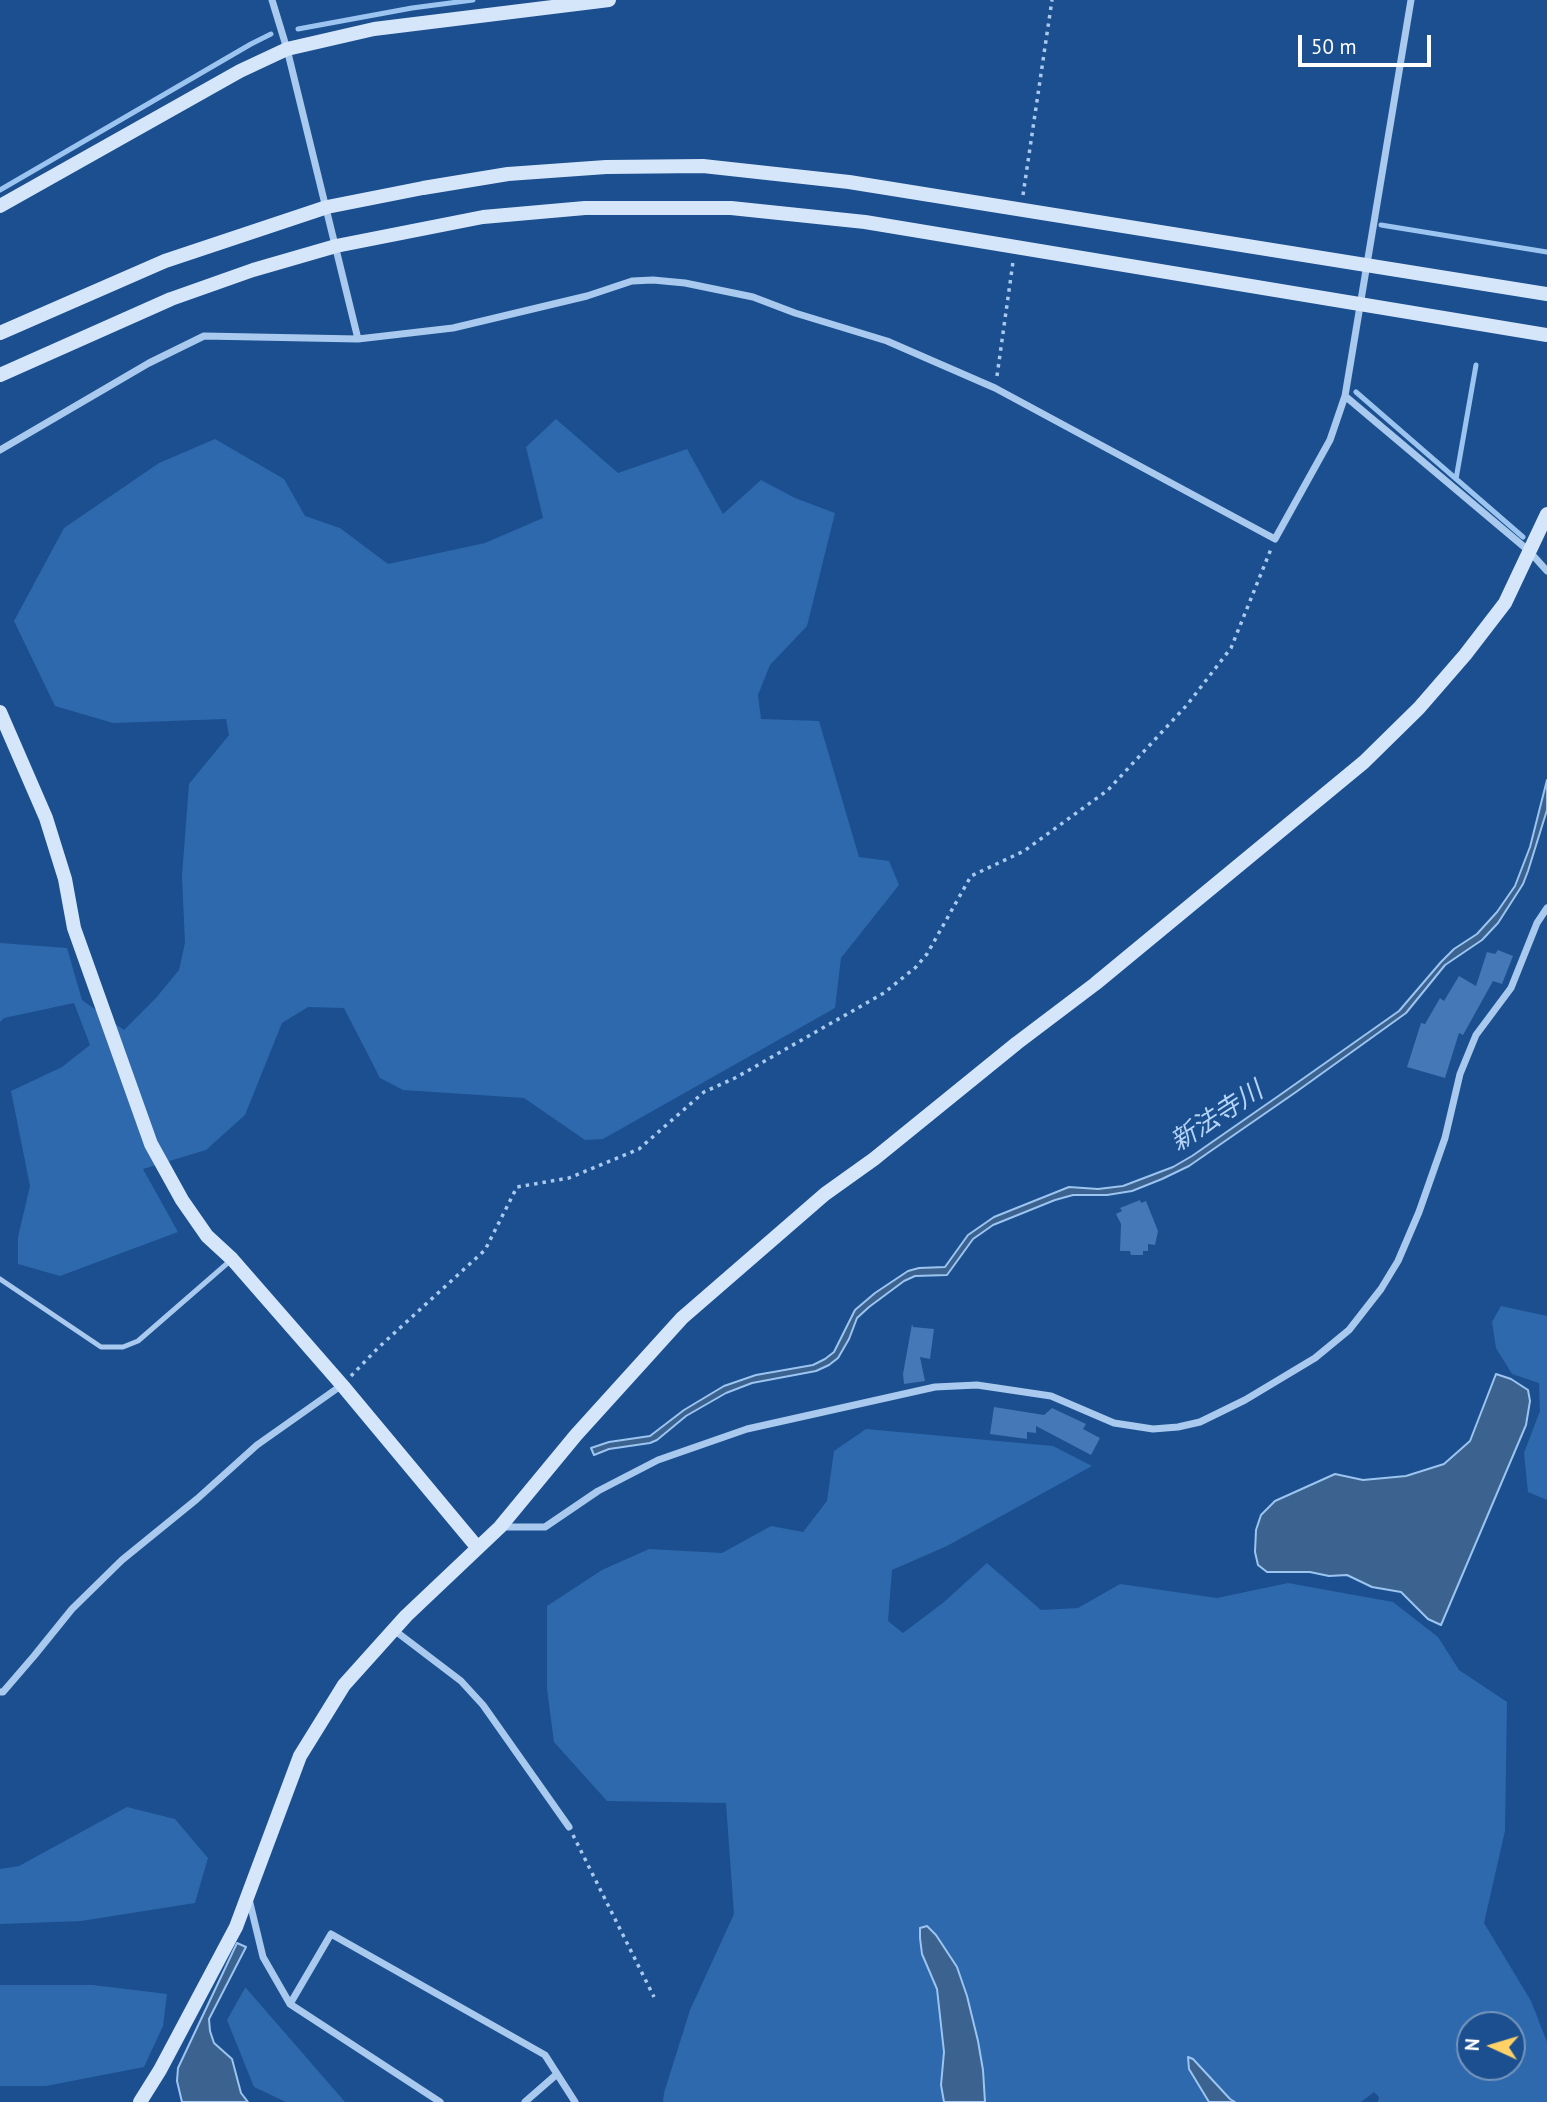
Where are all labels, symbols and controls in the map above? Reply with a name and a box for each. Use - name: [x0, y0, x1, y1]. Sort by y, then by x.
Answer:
- scale bar: [1302, 21, 1435, 65]
- text: 50 m: [1311, 33, 1357, 60]
- water label: 新法寺川: [1165, 1076, 1269, 1158]
- north arrow: [1456, 2011, 1526, 2081]
- text: N: [1460, 2038, 1484, 2052]

